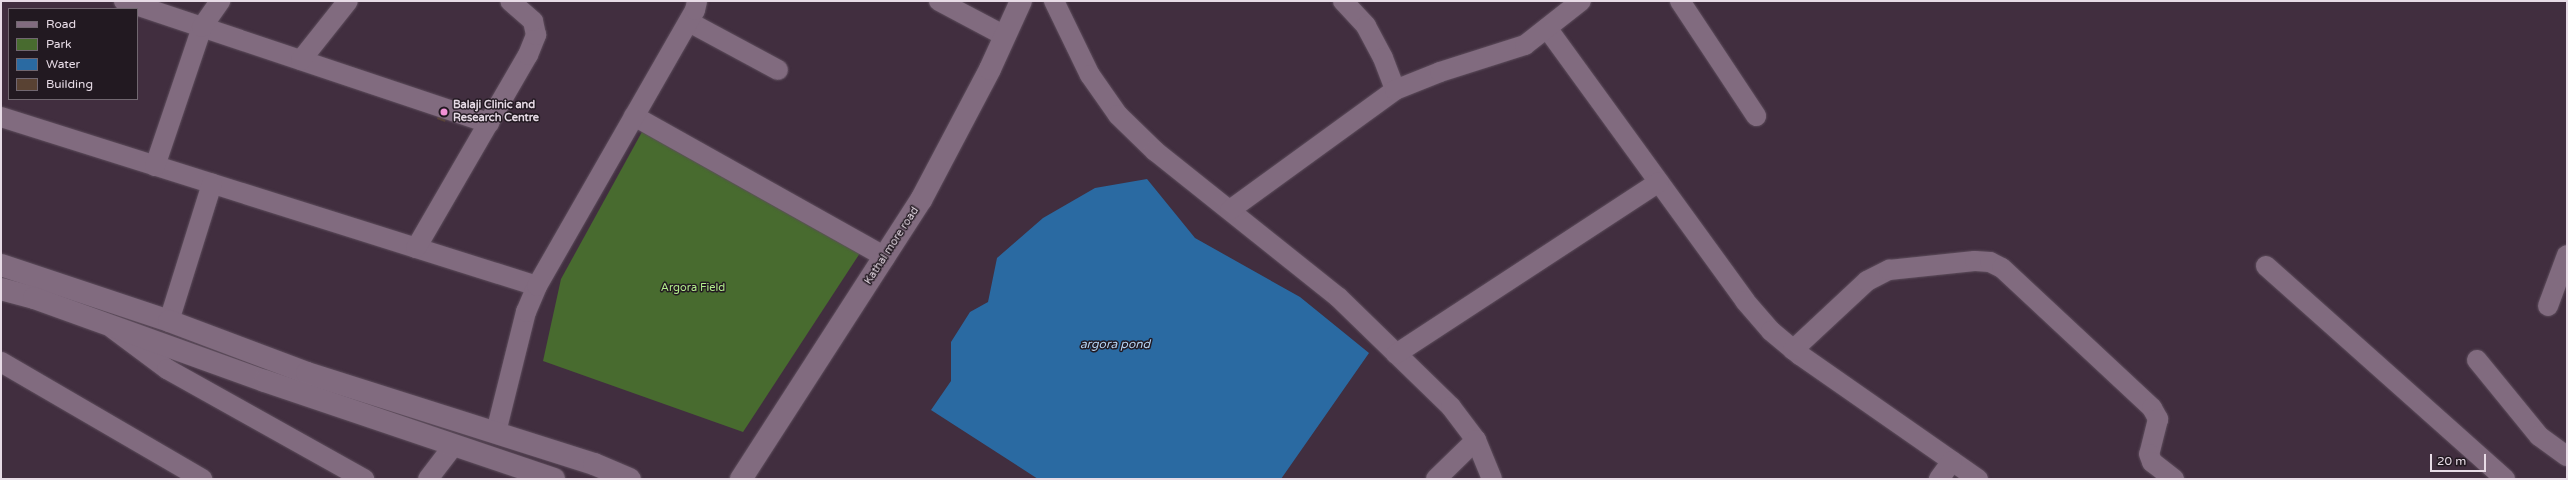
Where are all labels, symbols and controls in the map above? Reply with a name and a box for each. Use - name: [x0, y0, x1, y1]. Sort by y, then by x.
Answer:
- legend: [8, 8, 138, 100]
- text: Road: [46, 17, 76, 31]
- text: Park: [46, 37, 72, 51]
- text: Water: [46, 57, 80, 71]
- text: Building: [46, 77, 93, 91]
- place label: Balaji Clinic and Research Centre: [453, 99, 539, 125]
- marker: Balaji Clinic and Research Centre: [438, 106, 450, 118]
- street label: Kathal more road: [862, 205, 922, 287]
- park label: Argora Field: [661, 281, 725, 295]
- water label: argora pond: [1080, 338, 1150, 352]
- scale bar: [2432, 446, 2488, 472]
- text: 20 m: [2437, 454, 2466, 468]

